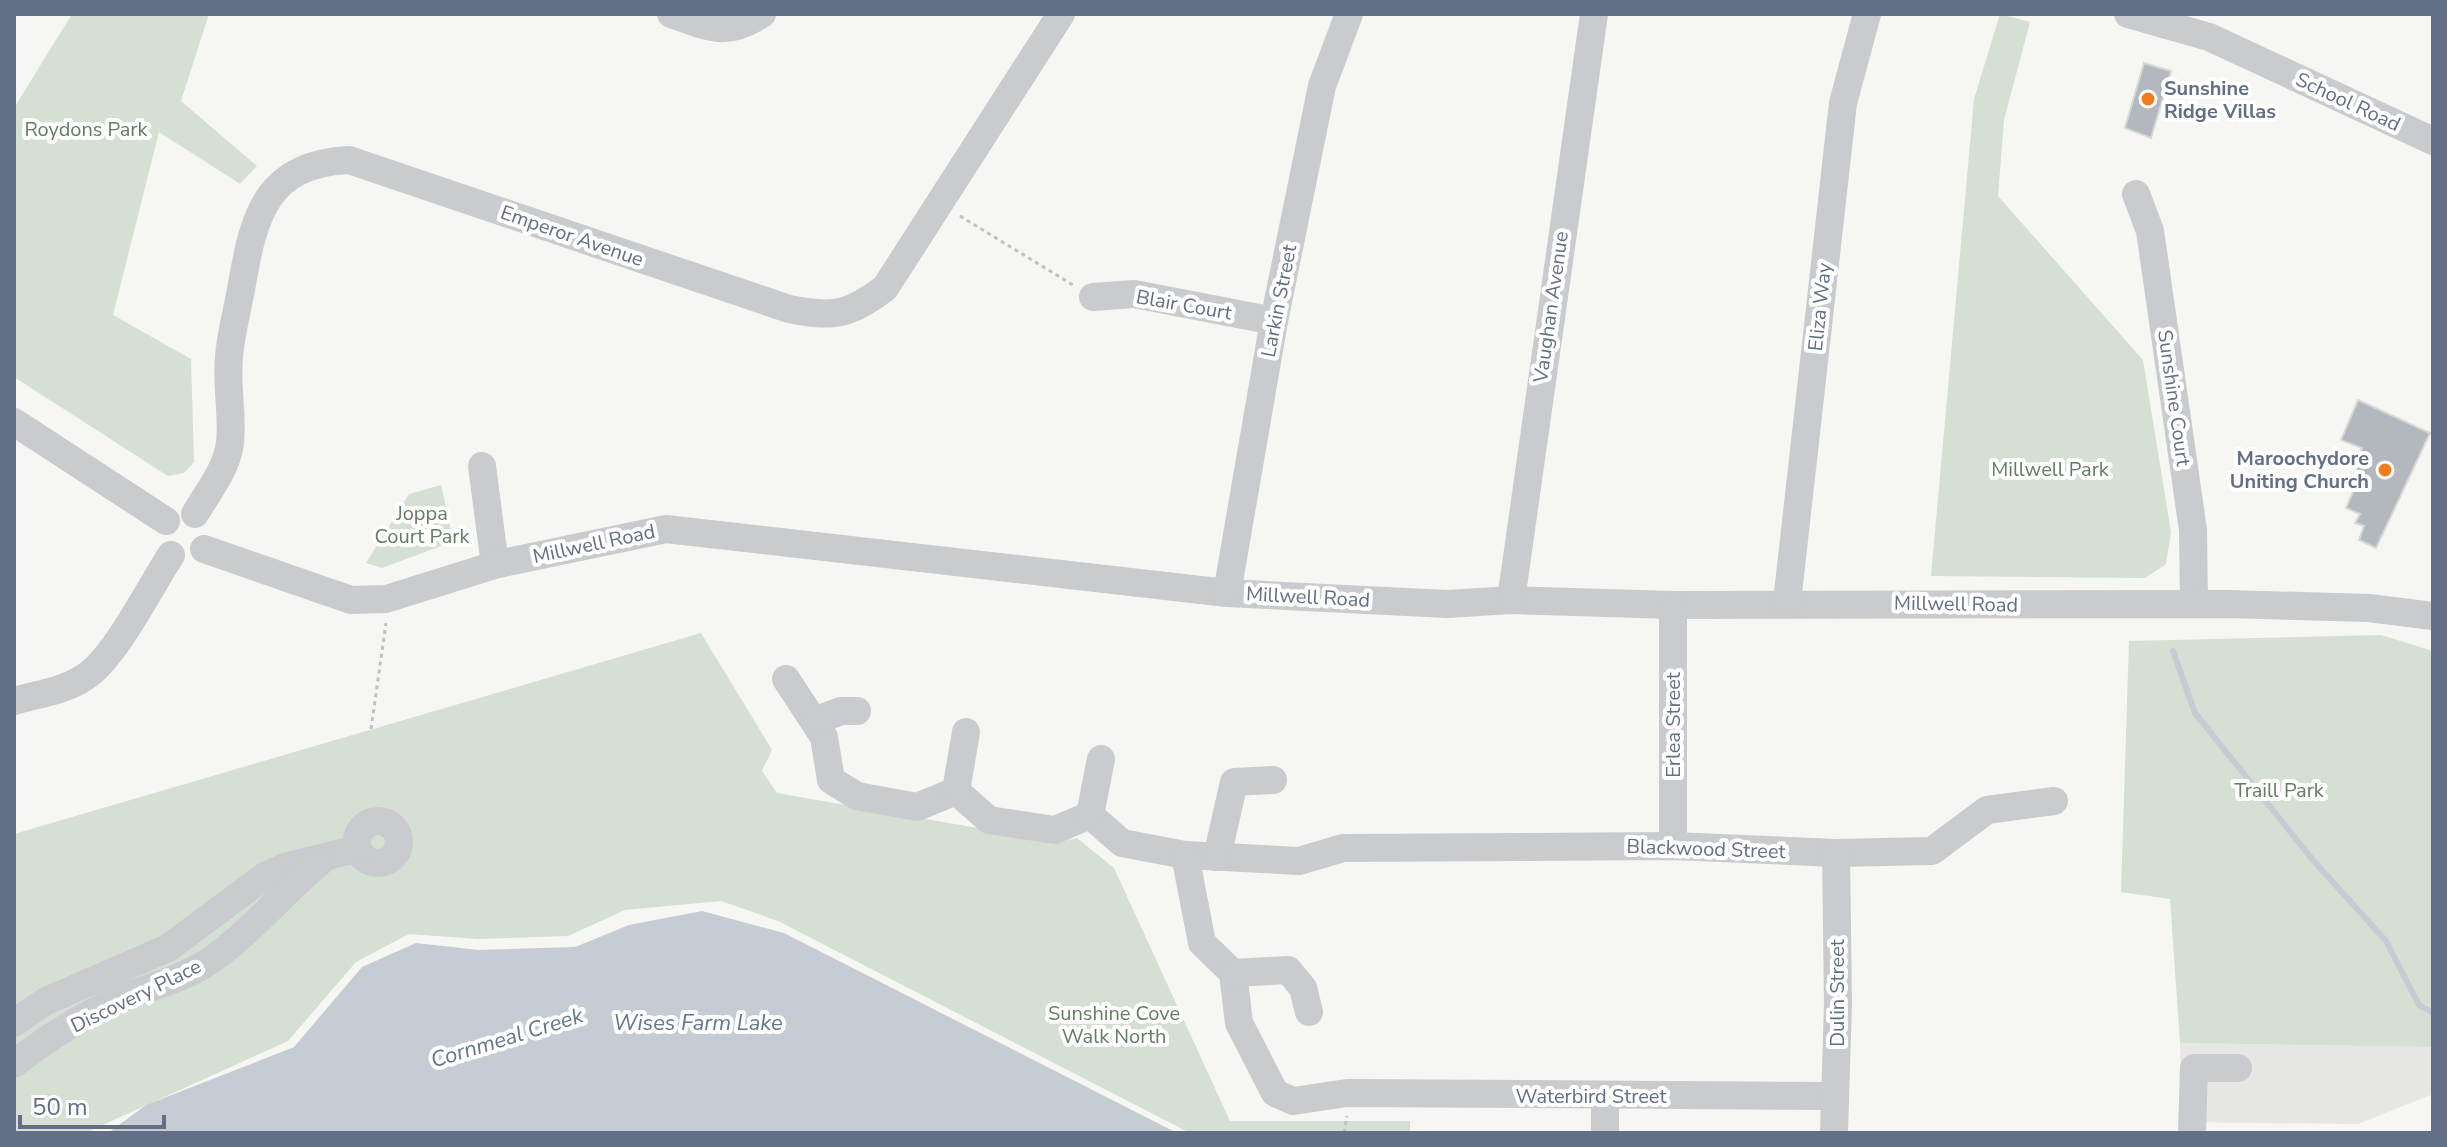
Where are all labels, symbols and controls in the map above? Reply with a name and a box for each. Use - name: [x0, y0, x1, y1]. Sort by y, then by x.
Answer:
- street label: School Road: [2291, 66, 2405, 138]
- place label: Sunshine Ridge Villas: [2164, 75, 2276, 125]
- marker: Sunshine Ridge Villas: [2139, 90, 2157, 108]
- park label: Roydons Park: [24, 116, 149, 143]
- street label: Emperor Avenue: [497, 199, 647, 273]
- street label: Vaughan Avenue: [1527, 230, 1575, 385]
- street label: Larkin Street: [1255, 241, 1303, 360]
- street label: Eliza Way: [1802, 261, 1838, 353]
- street label: Blair Court: [1134, 283, 1235, 327]
- street label: Sunshine Court: [2151, 328, 2197, 469]
- place label: Maroochydore Uniting Church: [2230, 445, 2369, 495]
- park label: Millwell Park: [1991, 456, 2110, 483]
- marker: Maroochydore Uniting Church: [2376, 461, 2394, 479]
- park label: Joppa Court Park: [375, 500, 470, 550]
- street label: Millwell Road: [530, 518, 658, 570]
- street label: Millwell Road: [1245, 580, 1371, 614]
- street label: Millwell Road: [1894, 589, 2018, 619]
- street label: Erlea Street: [1660, 671, 1687, 778]
- park label: Traill Park: [2234, 777, 2325, 804]
- street label: Blackwood Street: [1626, 833, 1787, 865]
- street label: Dulin Street: [1824, 938, 1851, 1047]
- street label: Discovery Place: [66, 953, 206, 1039]
- water label: Cornmeal Creek: [427, 1000, 588, 1075]
- park label: Sunshine Cove Walk North: [1048, 1000, 1180, 1050]
- water label: Wises Farm Lake: [613, 1008, 783, 1038]
- scale bar: [20, 1079, 164, 1129]
- street label: Waterbird Street: [1516, 1083, 1667, 1110]
- text: 50 m: [32, 1091, 88, 1123]

